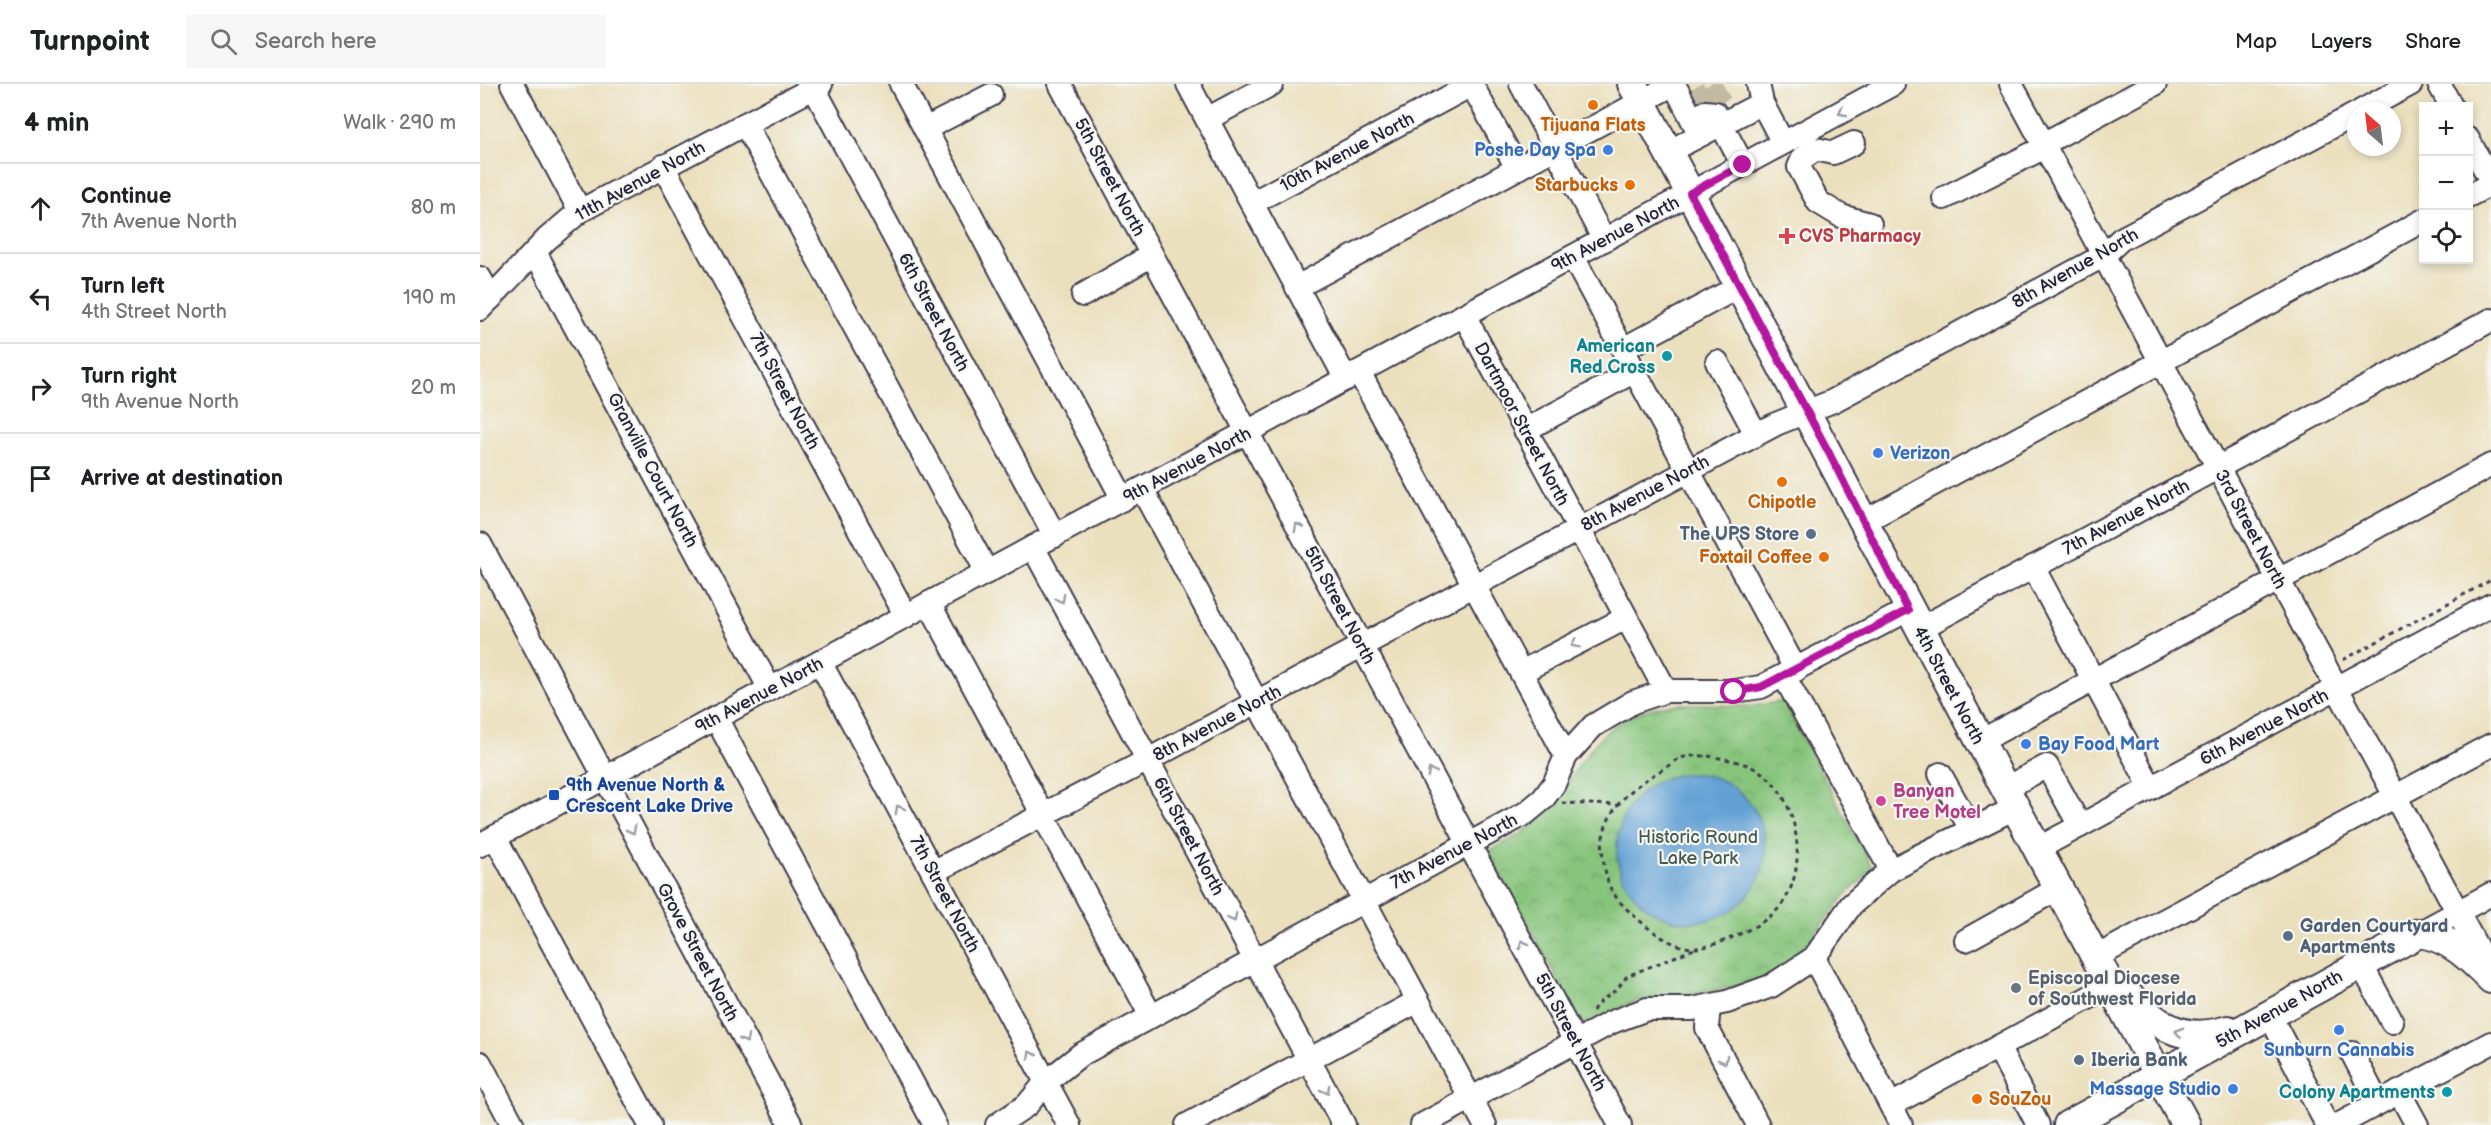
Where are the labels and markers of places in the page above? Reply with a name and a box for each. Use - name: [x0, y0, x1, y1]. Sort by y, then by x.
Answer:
- marker: Tijuana Flats: [1586, 98, 1600, 112]
- place label: Tijuana Flats: [1540, 115, 1646, 136]
- place label: Poshe Day Spa: [1474, 140, 1596, 161]
- marker: Poshe Day Spa: [1601, 143, 1615, 157]
- place label: Starbucks: [1535, 175, 1618, 196]
- marker: Starbucks: [1623, 178, 1637, 192]
- place label: CVS Pharmacy: [1799, 226, 1922, 247]
- marker: CVS Pharmacy: [1780, 229, 1794, 243]
- place label: American Red Cross: [1569, 336, 1655, 378]
- marker: American Red Cross: [1660, 349, 1674, 363]
- place label: Verizon: [1890, 443, 1950, 464]
- marker: Verizon: [1871, 446, 1885, 460]
- marker: Chipotle: [1775, 475, 1789, 489]
- place label: Chipotle: [1748, 492, 1816, 513]
- place label: The UPS Store: [1680, 524, 1799, 545]
- marker: The UPS Store: [1804, 527, 1818, 541]
- place label: Foxtail Coffee: [1699, 547, 1812, 568]
- marker: Foxtail Coffee: [1817, 550, 1831, 564]
- place label: Bay Food Mart: [2038, 734, 2159, 755]
- marker: Bay Food Mart: [2019, 737, 2033, 751]
- place label: 9th Avenue North & Crescent Lake Drive: [566, 775, 733, 817]
- place label: Banyan Tree Motel: [1893, 781, 1981, 823]
- marker: 9th Avenue North & Crescent Lake Drive: [547, 788, 561, 802]
- marker: Banyan Tree Motel: [1874, 794, 1888, 808]
- place label: Garden Courtyard Apartments: [2299, 916, 2448, 958]
- marker: Garden Courtyard Apartments: [2281, 929, 2295, 943]
- place label: Episcopal Diocese of Southwest Florida: [2028, 968, 2196, 1010]
- marker: Episcopal Diocese of Southwest Florida: [2009, 981, 2023, 995]
- marker: Sunburn Cannabis: [2332, 1023, 2346, 1037]
- place label: Sunburn Cannabis: [2264, 1040, 2414, 1061]
- place label: Iberia Bank: [2091, 1050, 2188, 1071]
- marker: Iberia Bank: [2072, 1053, 2086, 1067]
- place label: Massage Studio: [2089, 1079, 2221, 1100]
- marker: Massage Studio: [2226, 1082, 2240, 1096]
- place label: Colony Apartments: [2279, 1082, 2435, 1103]
- marker: Colony Apartments: [2440, 1085, 2454, 1099]
- place label: SouZou: [1989, 1089, 2051, 1110]
- marker: SouZou: [1970, 1092, 1984, 1106]

